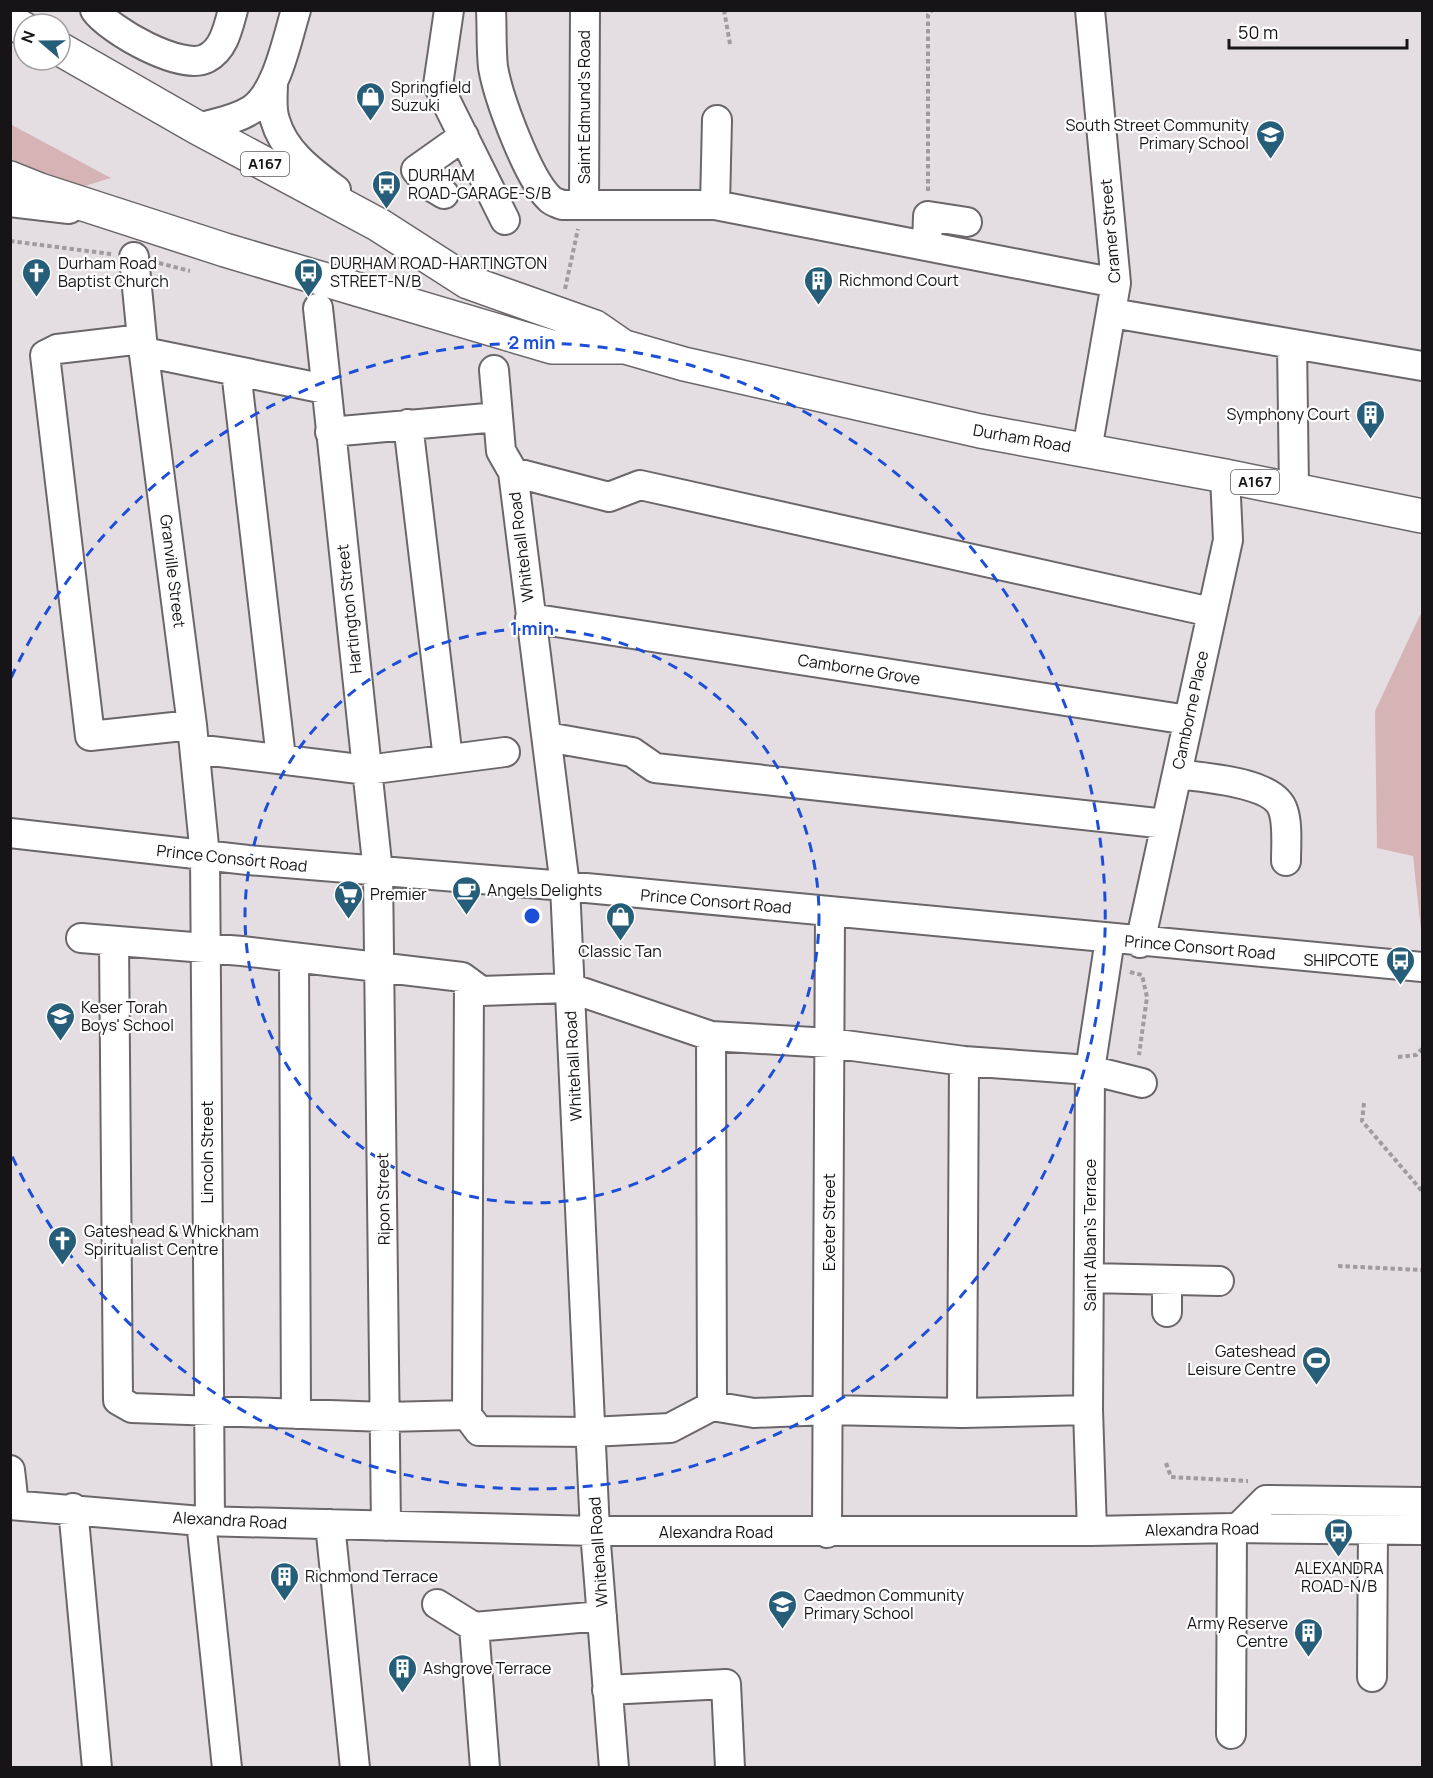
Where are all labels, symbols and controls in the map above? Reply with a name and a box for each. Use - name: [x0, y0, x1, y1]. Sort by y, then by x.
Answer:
- north arrow: [12, 12, 72, 72]
- scale bar: [1229, 12, 1408, 50]
- text: 50 m: [1238, 20, 1278, 44]
- text: N: [16, 28, 40, 46]
- street label: Saint Edmund's Road: [573, 30, 595, 184]
- place label: Springfield Suzuki: [391, 76, 471, 116]
- shop icon: Springfield Suzuki: [354, 80, 386, 122]
- place label: South Street Community Primary School: [1065, 114, 1250, 154]
- school or university icon: South Street Community Primary School: [1254, 118, 1286, 160]
- road number: A167: [241, 152, 289, 176]
- place label: DURHAM ROAD-GARAGE-S/B: [408, 164, 551, 204]
- bus stop icon: DURHAM ROAD-GARAGE-S/B: [371, 168, 403, 210]
- street label: Cramer Street: [1094, 178, 1126, 284]
- place label: Durham Road Baptist Church: [58, 252, 169, 292]
- place label: DURHAM ROAD-HARTINGTON STREET-N/B: [330, 252, 547, 292]
- church icon: Durham Road Baptist Church: [21, 256, 53, 298]
- bus stop icon: DURHAM ROAD-HARTINGTON STREET-N/B: [293, 256, 325, 298]
- building icon: Richmond Court: [802, 264, 834, 306]
- place label: Richmond Court: [839, 269, 959, 291]
- text: 2 min: [509, 330, 555, 354]
- building icon: Symphony Court: [1355, 398, 1387, 440]
- place label: Symphony Court: [1226, 403, 1350, 425]
- street label: Durham Road: [971, 419, 1073, 457]
- road number: A167: [1231, 470, 1279, 494]
- street label: Whitehall Road: [503, 491, 539, 603]
- street label: Granville Street: [155, 513, 191, 629]
- street label: Hartington Street: [331, 543, 367, 675]
- text: 1 min: [510, 616, 554, 640]
- street label: Camborne Grove: [796, 648, 922, 690]
- street label: Camborne Place: [1167, 649, 1213, 771]
- street label: Prince Consort Road: [156, 839, 308, 877]
- cafe icon: Angels Delights: [450, 874, 482, 916]
- supermarket icon: Premier: [333, 878, 365, 920]
- place label: Angels Delights: [487, 879, 602, 901]
- place label: Premier: [370, 883, 427, 905]
- street label: Prince Consort Road: [640, 883, 792, 919]
- shop icon: Classic Tan: [604, 900, 636, 942]
- centre of rings: [522, 906, 542, 926]
- street label: Prince Consort Road: [1124, 929, 1276, 965]
- place label: Classic Tan: [578, 940, 662, 962]
- bus stop icon: SHIPCOTE: [1384, 944, 1416, 986]
- place label: SHIPCOTE: [1303, 949, 1379, 971]
- place label: Keser Torah Boys' School: [81, 996, 174, 1036]
- school or university icon: Keser Torah Boys' School: [44, 1000, 76, 1042]
- street label: Whitehall Road: [559, 1010, 587, 1122]
- street label: Lincoln Street: [196, 1101, 218, 1203]
- street label: Ripon Street: [371, 1153, 395, 1245]
- street label: Saint Alban's Terrace: [1079, 1159, 1101, 1311]
- street label: Exeter Street: [818, 1173, 840, 1271]
- place label: Gateshead & Whickham Spiritualist Centre: [84, 1220, 259, 1260]
- church icon: Gateshead & Whickham Spiritualist Centre: [47, 1224, 79, 1266]
- place label: Gateshead Leisure Centre: [1187, 1340, 1296, 1380]
- sports icon: Gateshead Leisure Centre: [1301, 1344, 1333, 1386]
- street label: Whitehall Road: [583, 1496, 613, 1608]
- street label: Alexandra Road: [172, 1506, 288, 1534]
- bus stop icon: ALEXANDRA ROAD-N/B: [1323, 1516, 1355, 1558]
- street label: Alexandra Road: [1145, 1517, 1259, 1541]
- street label: Alexandra Road: [659, 1521, 773, 1543]
- place label: ALEXANDRA ROAD-N/B: [1294, 1557, 1384, 1597]
- building icon: Richmond Terrace: [268, 1560, 300, 1602]
- place label: Richmond Terrace: [305, 1565, 438, 1587]
- place label: Caedmon Community Primary School: [804, 1584, 965, 1624]
- school or university icon: Caedmon Community Primary School: [767, 1588, 799, 1630]
- place label: Army Reserve Centre: [1187, 1612, 1288, 1652]
- building icon: Army Reserve Centre: [1293, 1616, 1325, 1658]
- building icon: Ashgrove Terrace: [386, 1652, 418, 1694]
- place label: Ashgrove Terrace: [423, 1657, 551, 1679]

